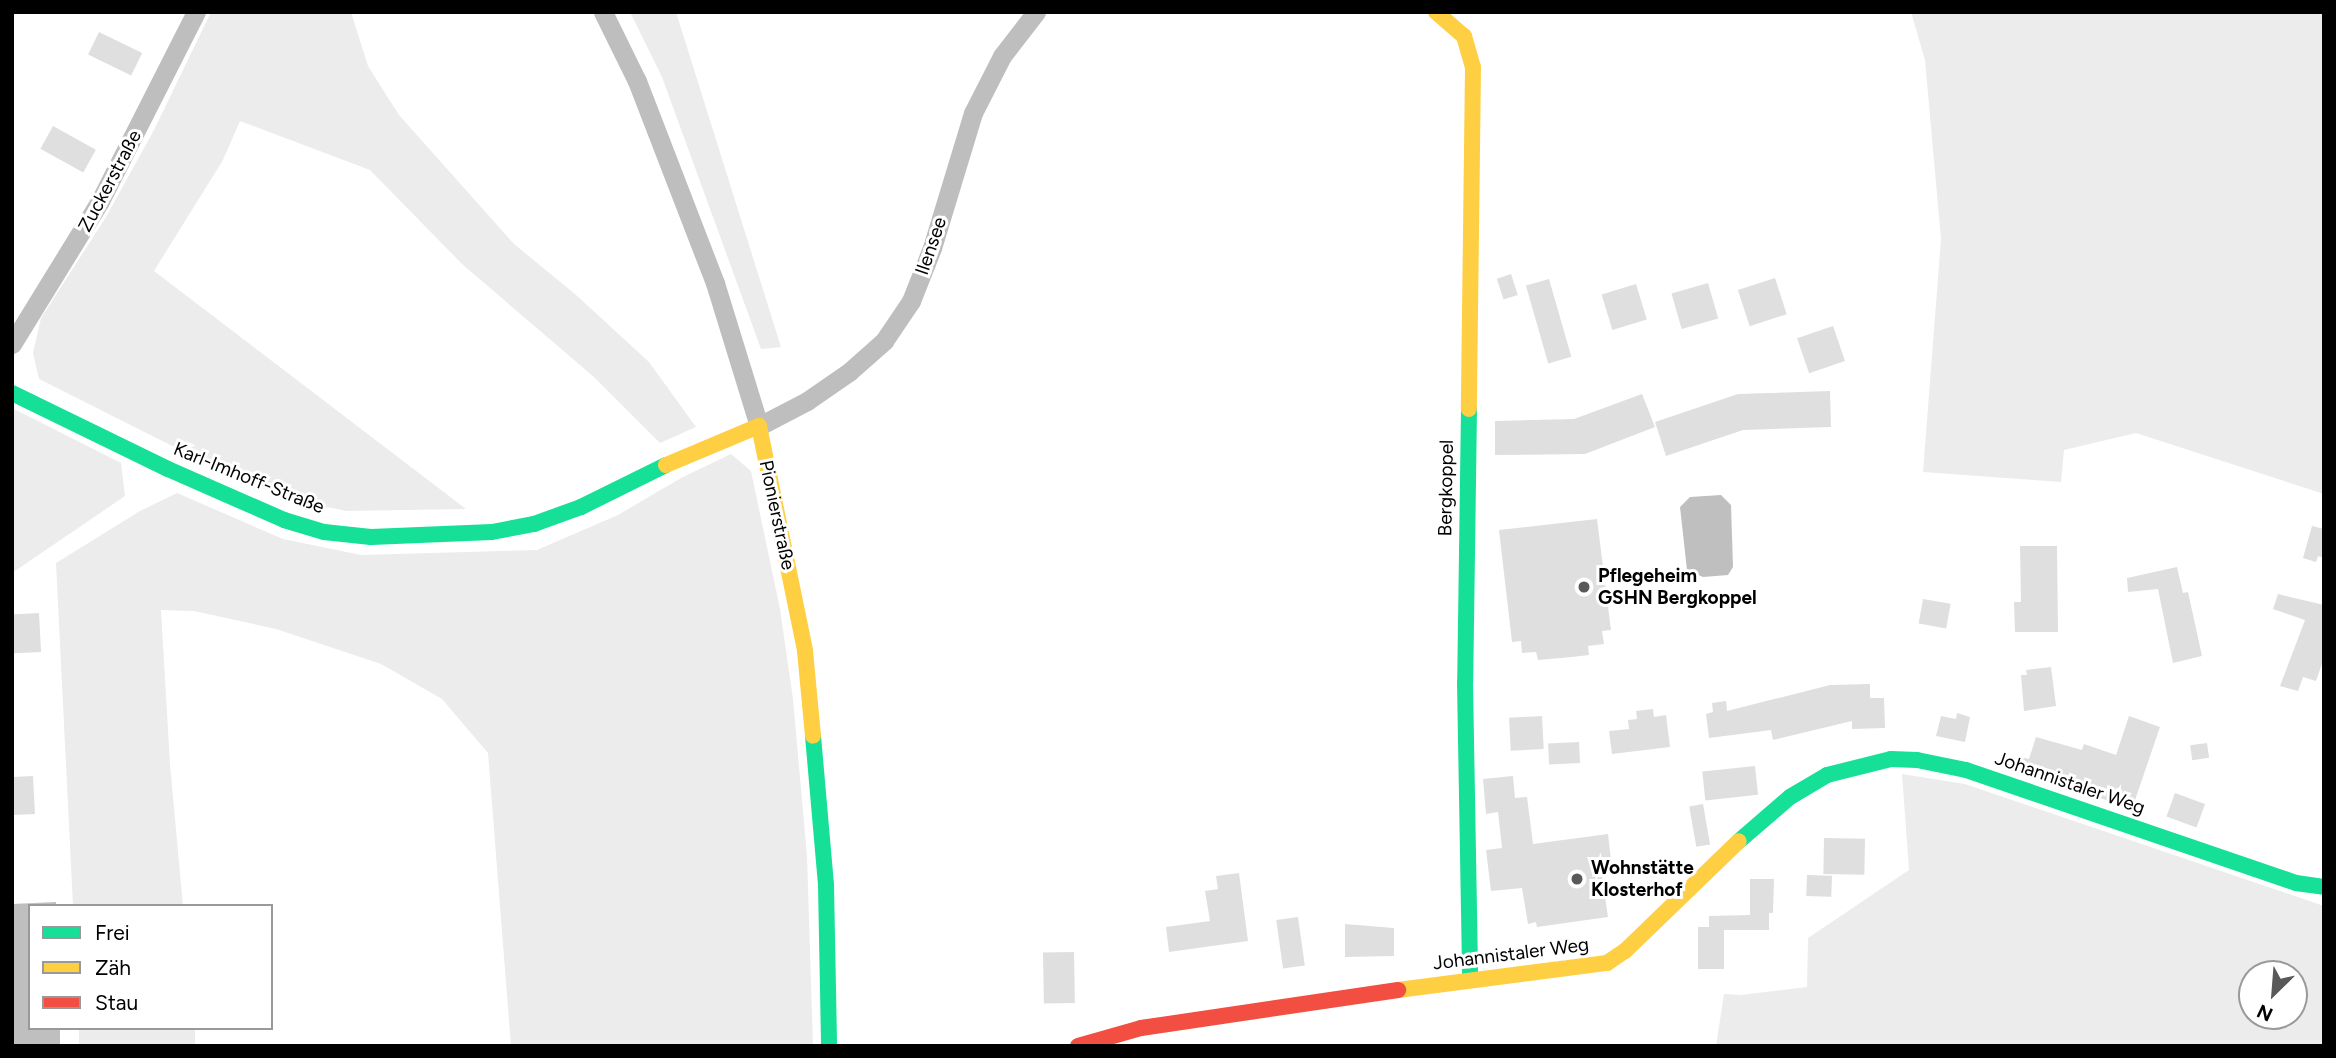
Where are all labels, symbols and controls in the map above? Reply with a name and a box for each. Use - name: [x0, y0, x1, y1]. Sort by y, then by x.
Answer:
- street label: Zuckerstraße: [74, 126, 146, 236]
- street label: Ilensee: [910, 214, 952, 278]
- street label: Karl-Imhoff-Straße: [170, 437, 328, 519]
- street label: Bergkoppel: [1434, 440, 1458, 536]
- street label: Pionierstraße: [754, 458, 800, 572]
- place label: Pflegeheim GSHN Bergkoppel: [1598, 565, 1757, 609]
- marker: Pflegeheim GSHN Bergkoppel: [1576, 579, 1592, 595]
- street label: Johannistaler Weg: [1992, 747, 2148, 819]
- place label: Wohnstätte Klosterhof: [1591, 857, 1694, 901]
- marker: Wohnstätte Klosterhof: [1569, 871, 1585, 887]
- legend: [28, 904, 273, 1030]
- text: Frei: [95, 920, 130, 945]
- street label: Johannistaler Weg: [1432, 933, 1590, 975]
- text: Zäh: [95, 955, 131, 980]
- north arrow: [2238, 960, 2308, 1030]
- text: Stau: [95, 990, 138, 1015]
- text: N: [2253, 999, 2276, 1026]

